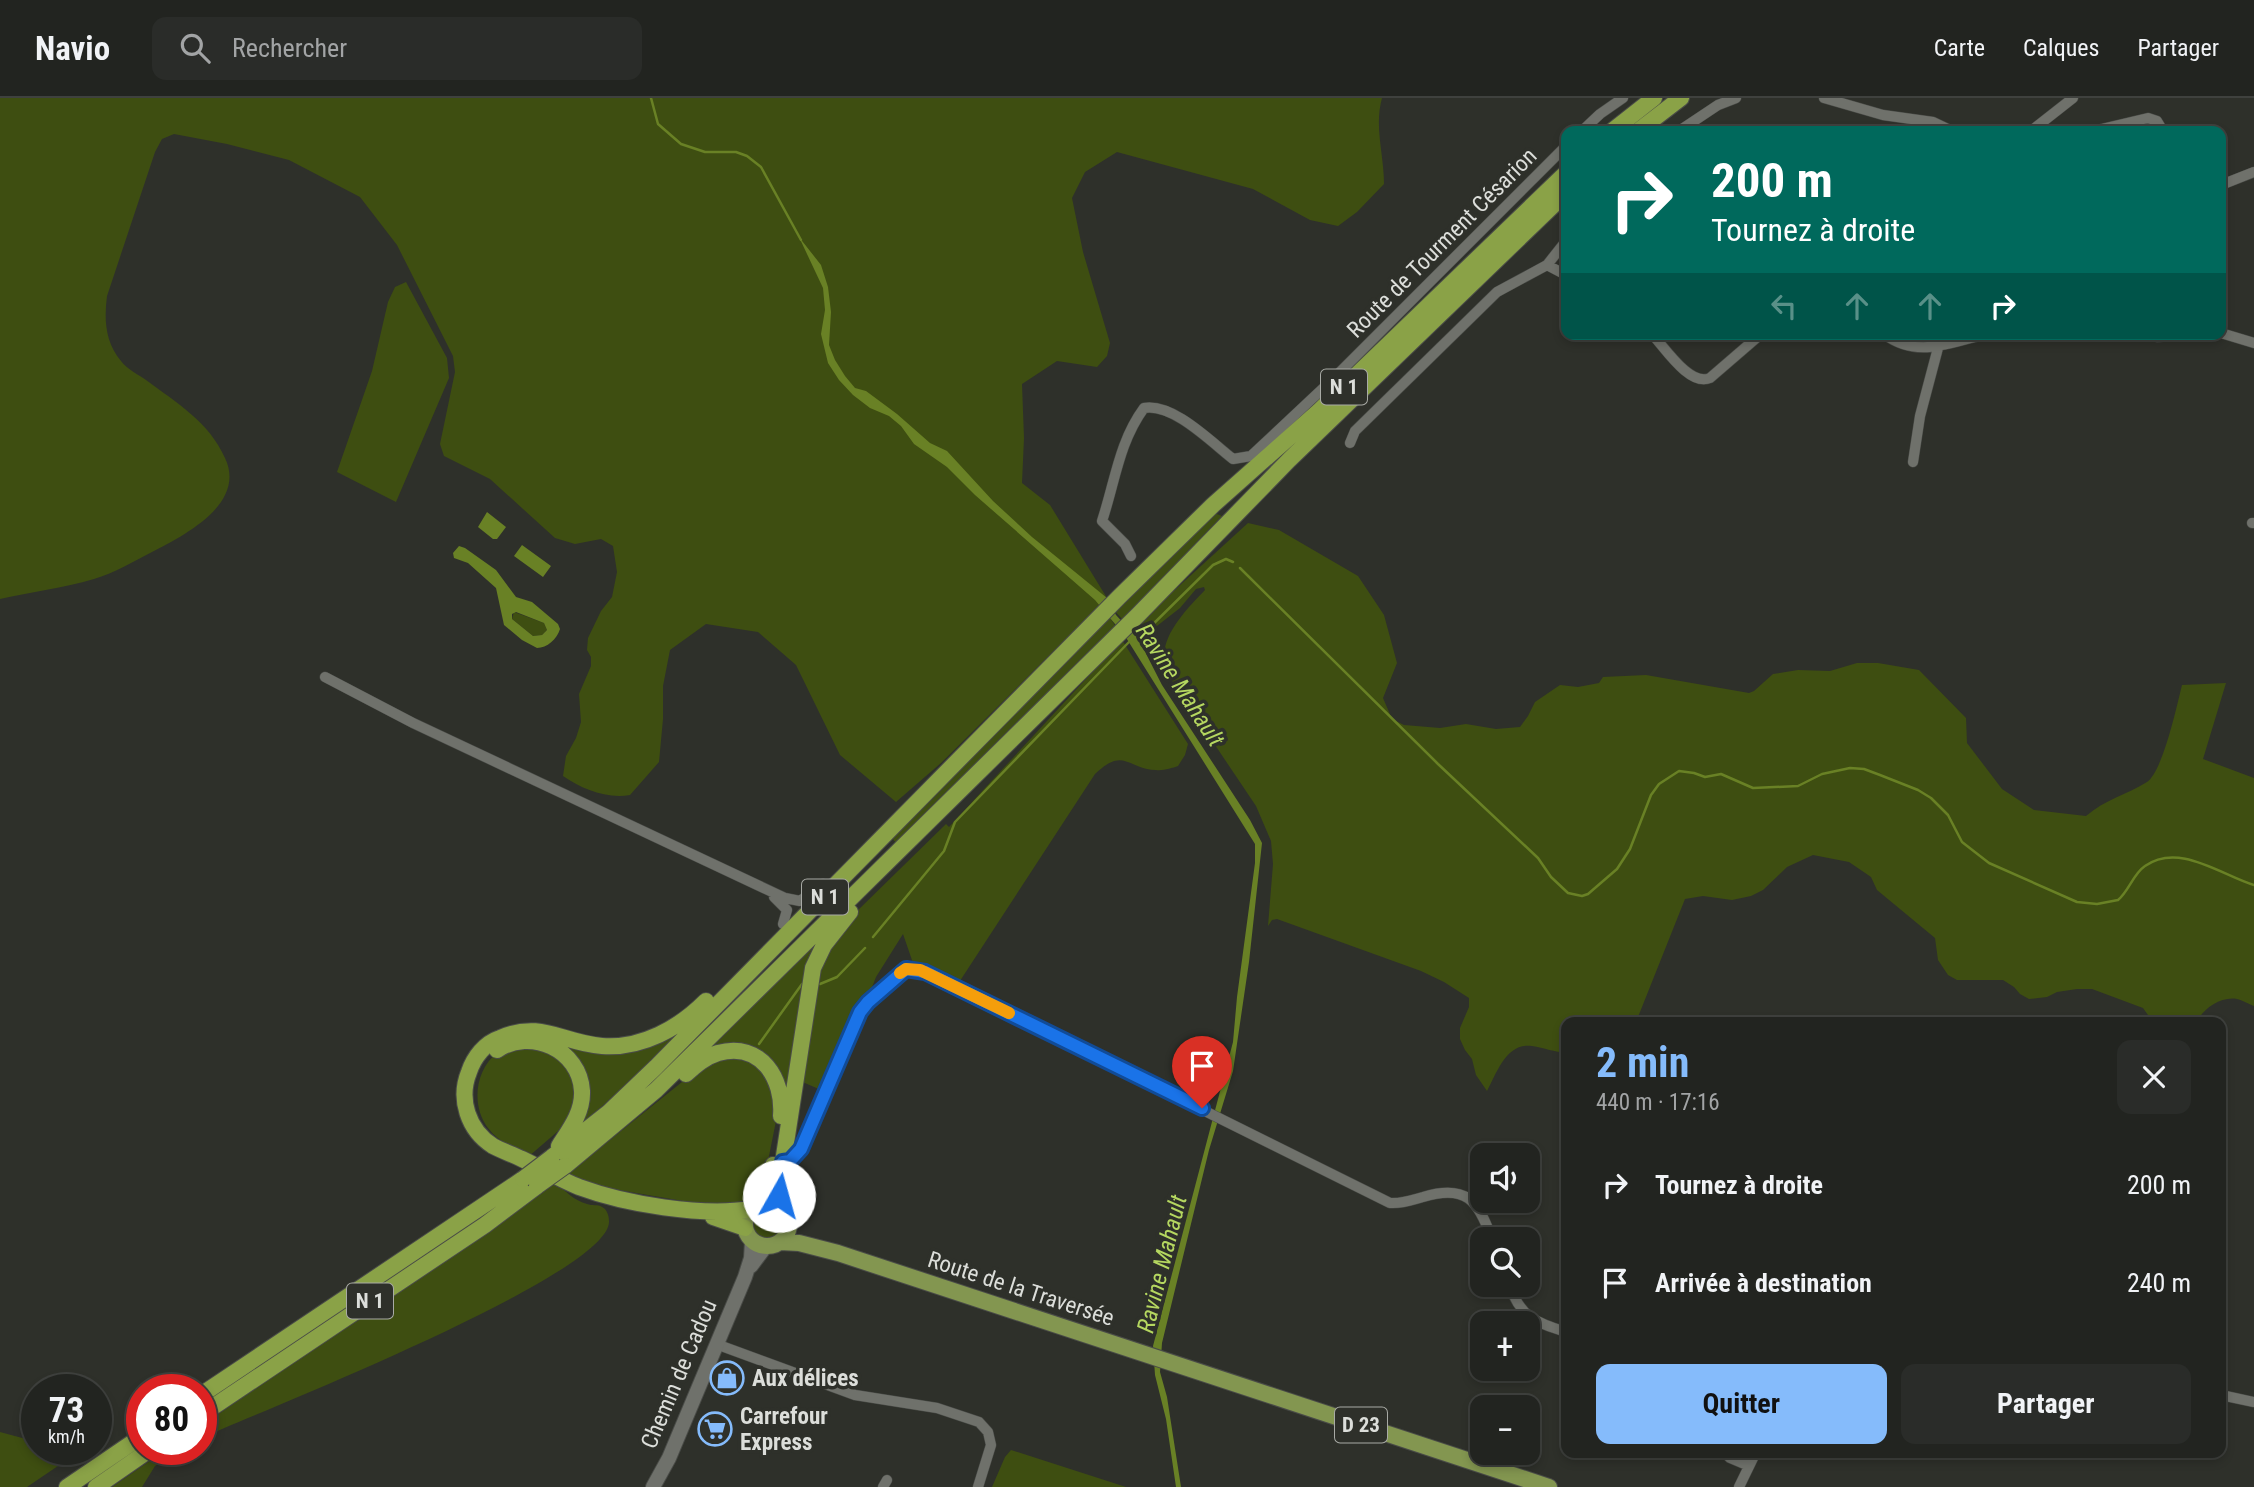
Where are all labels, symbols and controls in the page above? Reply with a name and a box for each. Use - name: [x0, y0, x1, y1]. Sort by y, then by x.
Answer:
- search box: [152, 17, 642, 80]
- text: Navio: [35, 29, 110, 68]
- icon: search: [176, 29, 214, 67]
- text: Rechercher: [232, 33, 347, 63]
- text: Carte: [1934, 34, 1985, 62]
- text: Calques: [2023, 34, 2099, 62]
- text: Partager: [2137, 34, 2219, 62]
- street label: Route de Tourment Césarion: [1342, 143, 1542, 343]
- text: 200 m: [1711, 152, 1833, 209]
- icon: right: [1596, 154, 1687, 245]
- text: Tournez à droite: [1711, 211, 1915, 249]
- icon: left: [1765, 287, 1803, 325]
- icon: ahead: [1838, 287, 1876, 325]
- icon: ahead: [1911, 287, 1949, 325]
- icon: right: [1984, 287, 2022, 325]
- road number: N 1: [1321, 370, 1367, 404]
- water label: Ravine Mahault: [1130, 618, 1230, 752]
- road number: N 1: [802, 880, 848, 914]
- pin: [1172, 1036, 1232, 1108]
- text: 2 min: [1596, 1038, 1689, 1087]
- button: close: [2117, 1040, 2191, 1114]
- icon: arrive: [1183, 1047, 1221, 1085]
- text: 440 m · 17:16: [1596, 1089, 1720, 1116]
- map controls: [1470, 1143, 1540, 1465]
- button: sound: [1470, 1143, 1540, 1213]
- position arrow: [742, 1159, 816, 1233]
- icon: right: [1596, 1166, 1634, 1204]
- text: Tournez à droite: [1655, 1170, 1823, 1200]
- text: 200 m: [2127, 1170, 2191, 1200]
- water label: Ravine Mahault: [1131, 1192, 1193, 1336]
- button: search: [1470, 1227, 1540, 1297]
- street label: Route de la Traversée: [924, 1246, 1118, 1332]
- icon: arrive: [1596, 1264, 1634, 1302]
- text: Arrivée à destination: [1655, 1268, 1872, 1298]
- text: 240 m: [2127, 1268, 2191, 1298]
- road number: N 1: [347, 1284, 393, 1318]
- street label: Chemin de Cadou: [635, 1295, 723, 1453]
- button: +: [1470, 1311, 1540, 1381]
- shop icon: Aux délices: [708, 1359, 746, 1397]
- button: Quitter: [1596, 1364, 1887, 1444]
- button: Partager: [1901, 1364, 2191, 1444]
- place label: Aux délices: [752, 1365, 859, 1392]
- speed limit sign: 80: [126, 1374, 217, 1465]
- text: 73: [49, 1390, 84, 1431]
- button: −: [1470, 1395, 1540, 1465]
- place label: Carrefour Express: [740, 1403, 828, 1456]
- road number: D 23: [1335, 1408, 1387, 1442]
- supermarket icon: Carrefour Express: [696, 1410, 734, 1448]
- text: km/h: [48, 1426, 85, 1447]

